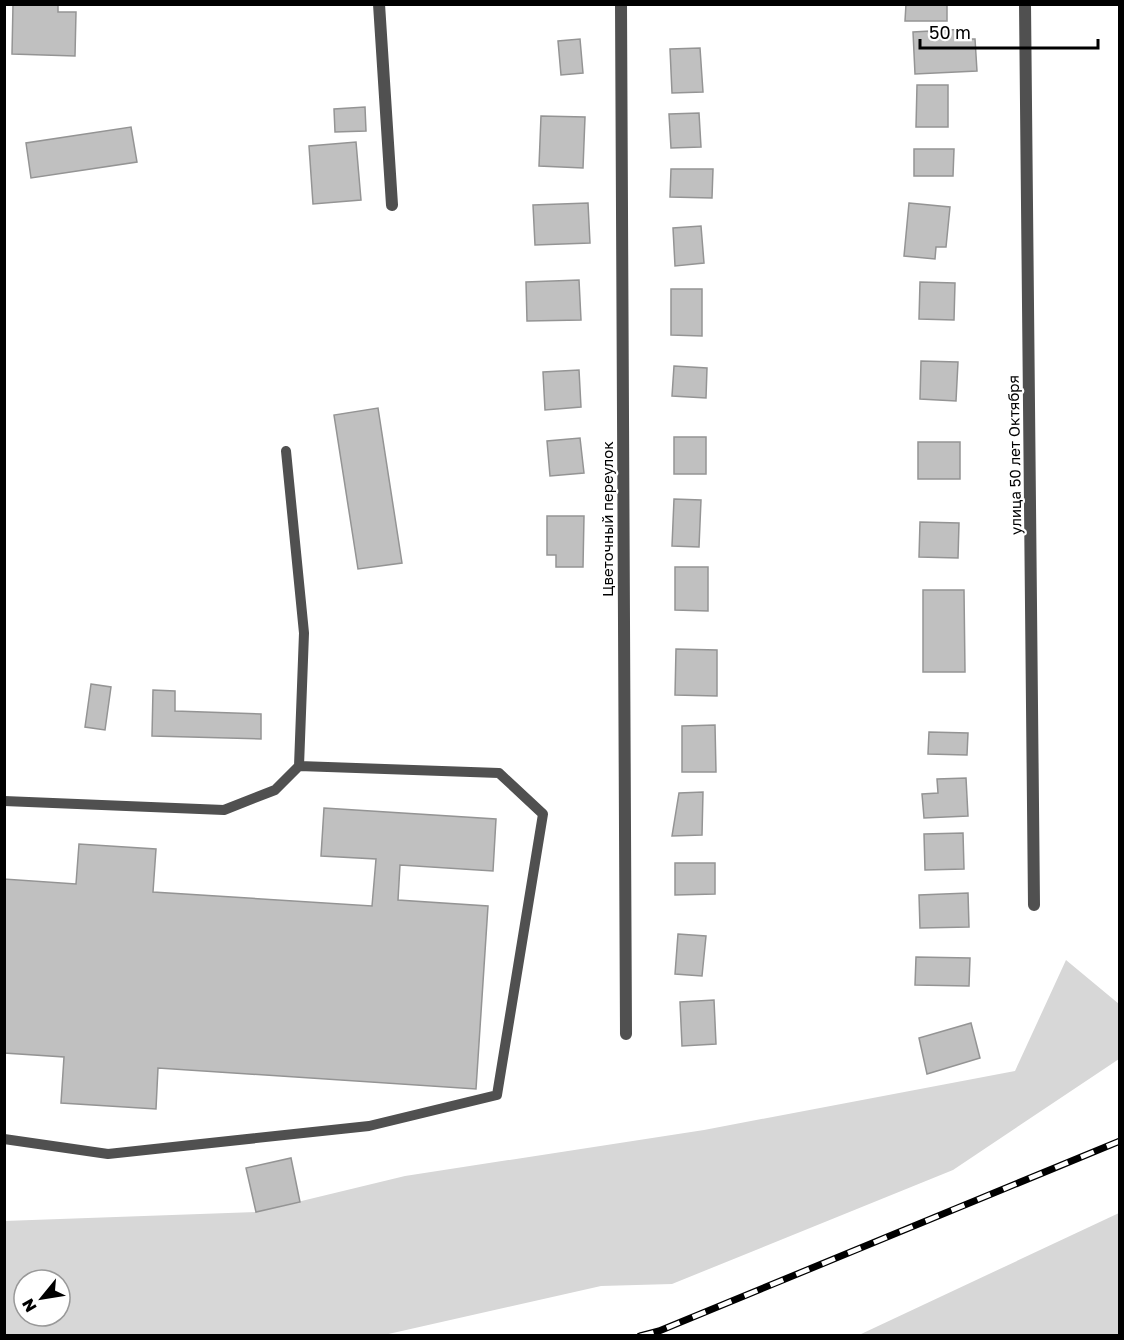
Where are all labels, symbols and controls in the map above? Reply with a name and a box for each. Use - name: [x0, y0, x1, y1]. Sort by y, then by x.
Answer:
- scale bar: [920, 12, 1098, 50]
- text: 50 m: [929, 21, 971, 43]
- street label: улица 50 лет Октября: [1004, 375, 1024, 535]
- street label: Цветочный переулок: [598, 441, 616, 597]
- north arrow: [12, 1268, 72, 1328]
- text: N: [17, 1295, 41, 1316]

